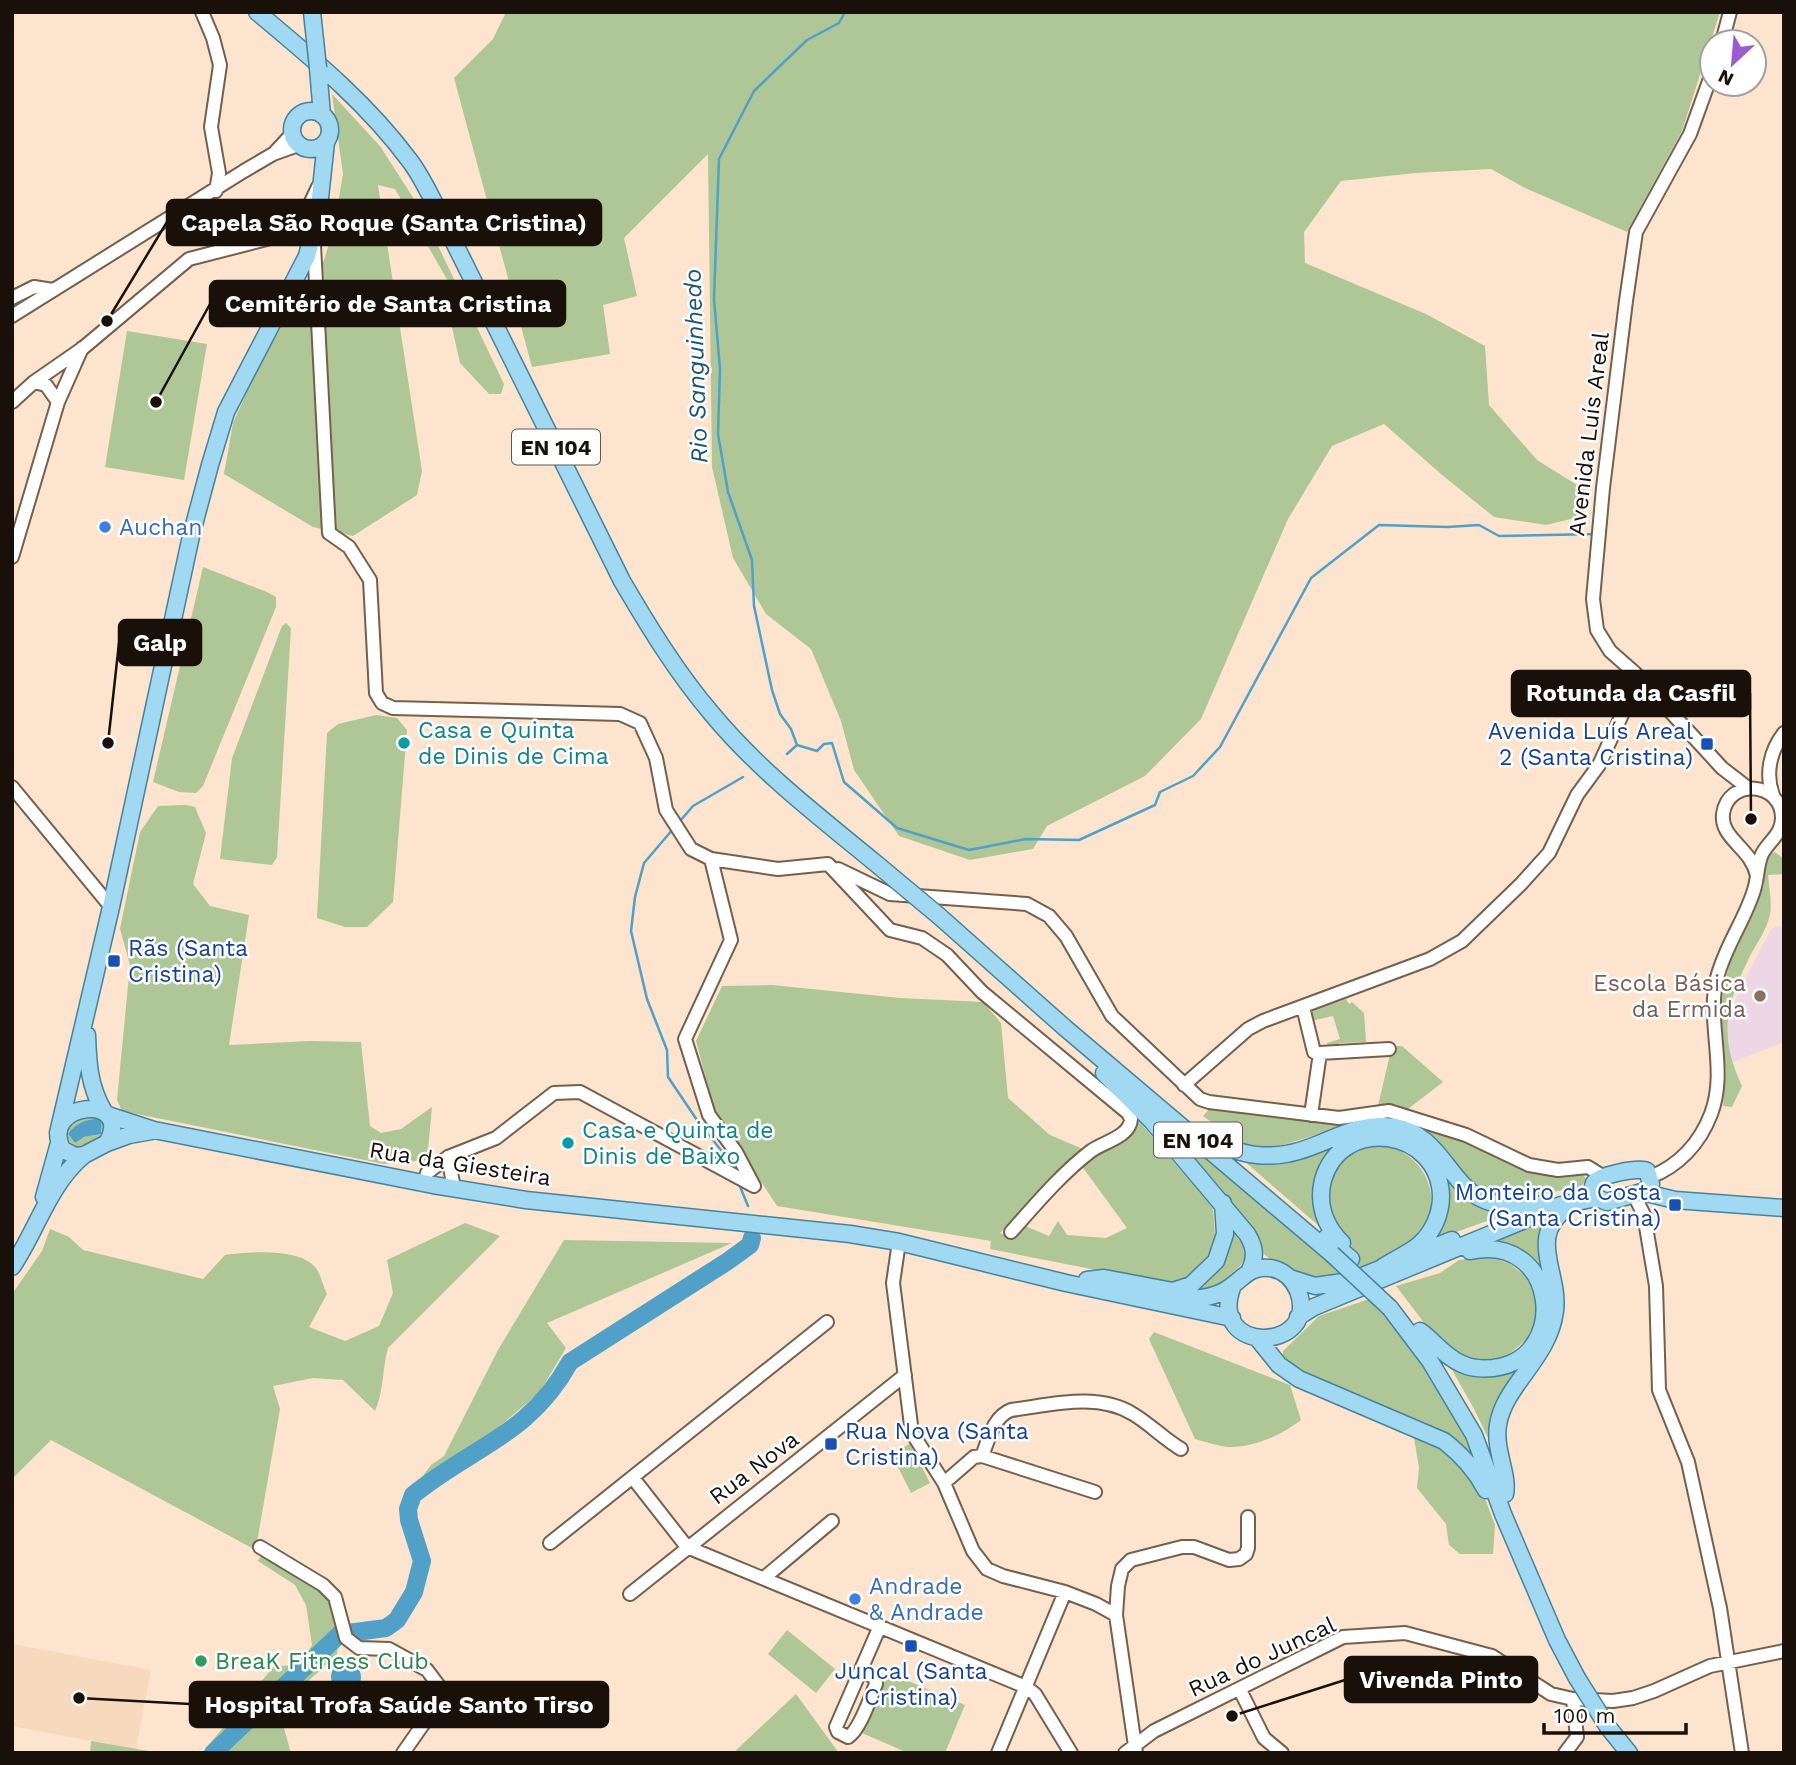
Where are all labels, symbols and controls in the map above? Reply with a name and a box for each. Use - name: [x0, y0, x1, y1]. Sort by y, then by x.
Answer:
- north arrow: [1698, 28, 1768, 98]
- text: N: [1714, 64, 1737, 91]
- callout: Capela São Roque (Santa Cristina): [167, 200, 601, 245]
- text: Capela São Roque (Santa Cristina): [181, 209, 587, 237]
- water label: Rio Sanguinhedo: [679, 268, 713, 464]
- callout: Cemitério de Santa Cristina: [210, 281, 565, 326]
- text: Cemitério de Santa Cristina: [225, 290, 551, 318]
- street label: Avenida Luís Areal: [1563, 331, 1615, 537]
- road number: EN 104: [512, 430, 600, 464]
- place label: Auchan: [119, 514, 203, 541]
- marker: Auchan: [97, 519, 113, 535]
- callout: Galp: [119, 620, 201, 665]
- text: Galp: [133, 629, 187, 657]
- callout: Rotunda da Casfil: [1512, 671, 1750, 716]
- text: Rotunda da Casfil: [1526, 679, 1736, 707]
- place label: Casa e Quinta de Dinis de Cima: [418, 717, 609, 770]
- place label: Avenida Luís Areal 2 (Santa Cristina): [1488, 718, 1693, 771]
- marker: Casa e Quinta de Dinis de Cima: [396, 735, 412, 751]
- marker: Avenida Luís Areal 2 (Santa Cristina): [1699, 736, 1715, 752]
- place label: Rãs (Santa Cristina): [128, 935, 248, 988]
- marker: Rãs (Santa Cristina): [106, 953, 122, 969]
- place label: Escola Básica da Ermida: [1593, 970, 1746, 1023]
- marker: Escola Básica da Ermida: [1752, 988, 1768, 1004]
- place label: Casa e Quinta de Dinis de Baixo: [582, 1117, 774, 1170]
- road number: EN 104: [1154, 1122, 1242, 1158]
- marker: Casa e Quinta de Dinis de Baixo: [560, 1135, 576, 1151]
- street label: Rua da Giesteira: [367, 1136, 553, 1192]
- place label: Monteiro da Costa (Santa Cristina): [1455, 1179, 1661, 1232]
- marker: Monteiro da Costa (Santa Cristina): [1667, 1197, 1683, 1213]
- place label: Rua Nova (Santa Cristina): [845, 1418, 1029, 1471]
- street label: Rua Nova: [704, 1426, 804, 1510]
- marker: Rua Nova (Santa Cristina): [823, 1436, 839, 1452]
- place label: Andrade & Andrade: [869, 1573, 984, 1626]
- marker: Andrade & Andrade: [847, 1591, 863, 1607]
- street label: Rua do Juncal: [1184, 1611, 1340, 1703]
- marker: Juncal (Santa Cristina): [903, 1638, 919, 1654]
- place label: BreaK Fitness Club: [215, 1648, 429, 1675]
- marker: BreaK Fitness Club: [193, 1653, 209, 1669]
- callout: Vivenda Pinto: [1345, 1657, 1537, 1702]
- place label: Juncal (Santa Cristina): [835, 1658, 987, 1711]
- text: Vivenda Pinto: [1359, 1666, 1523, 1694]
- callout: Hospital Trofa Saúde Santo Tirso: [190, 1682, 608, 1727]
- text: Hospital Trofa Saúde Santo Tirso: [204, 1691, 594, 1719]
- scale bar: [1544, 1692, 1686, 1736]
- text: 100 m: [1554, 1703, 1616, 1728]

